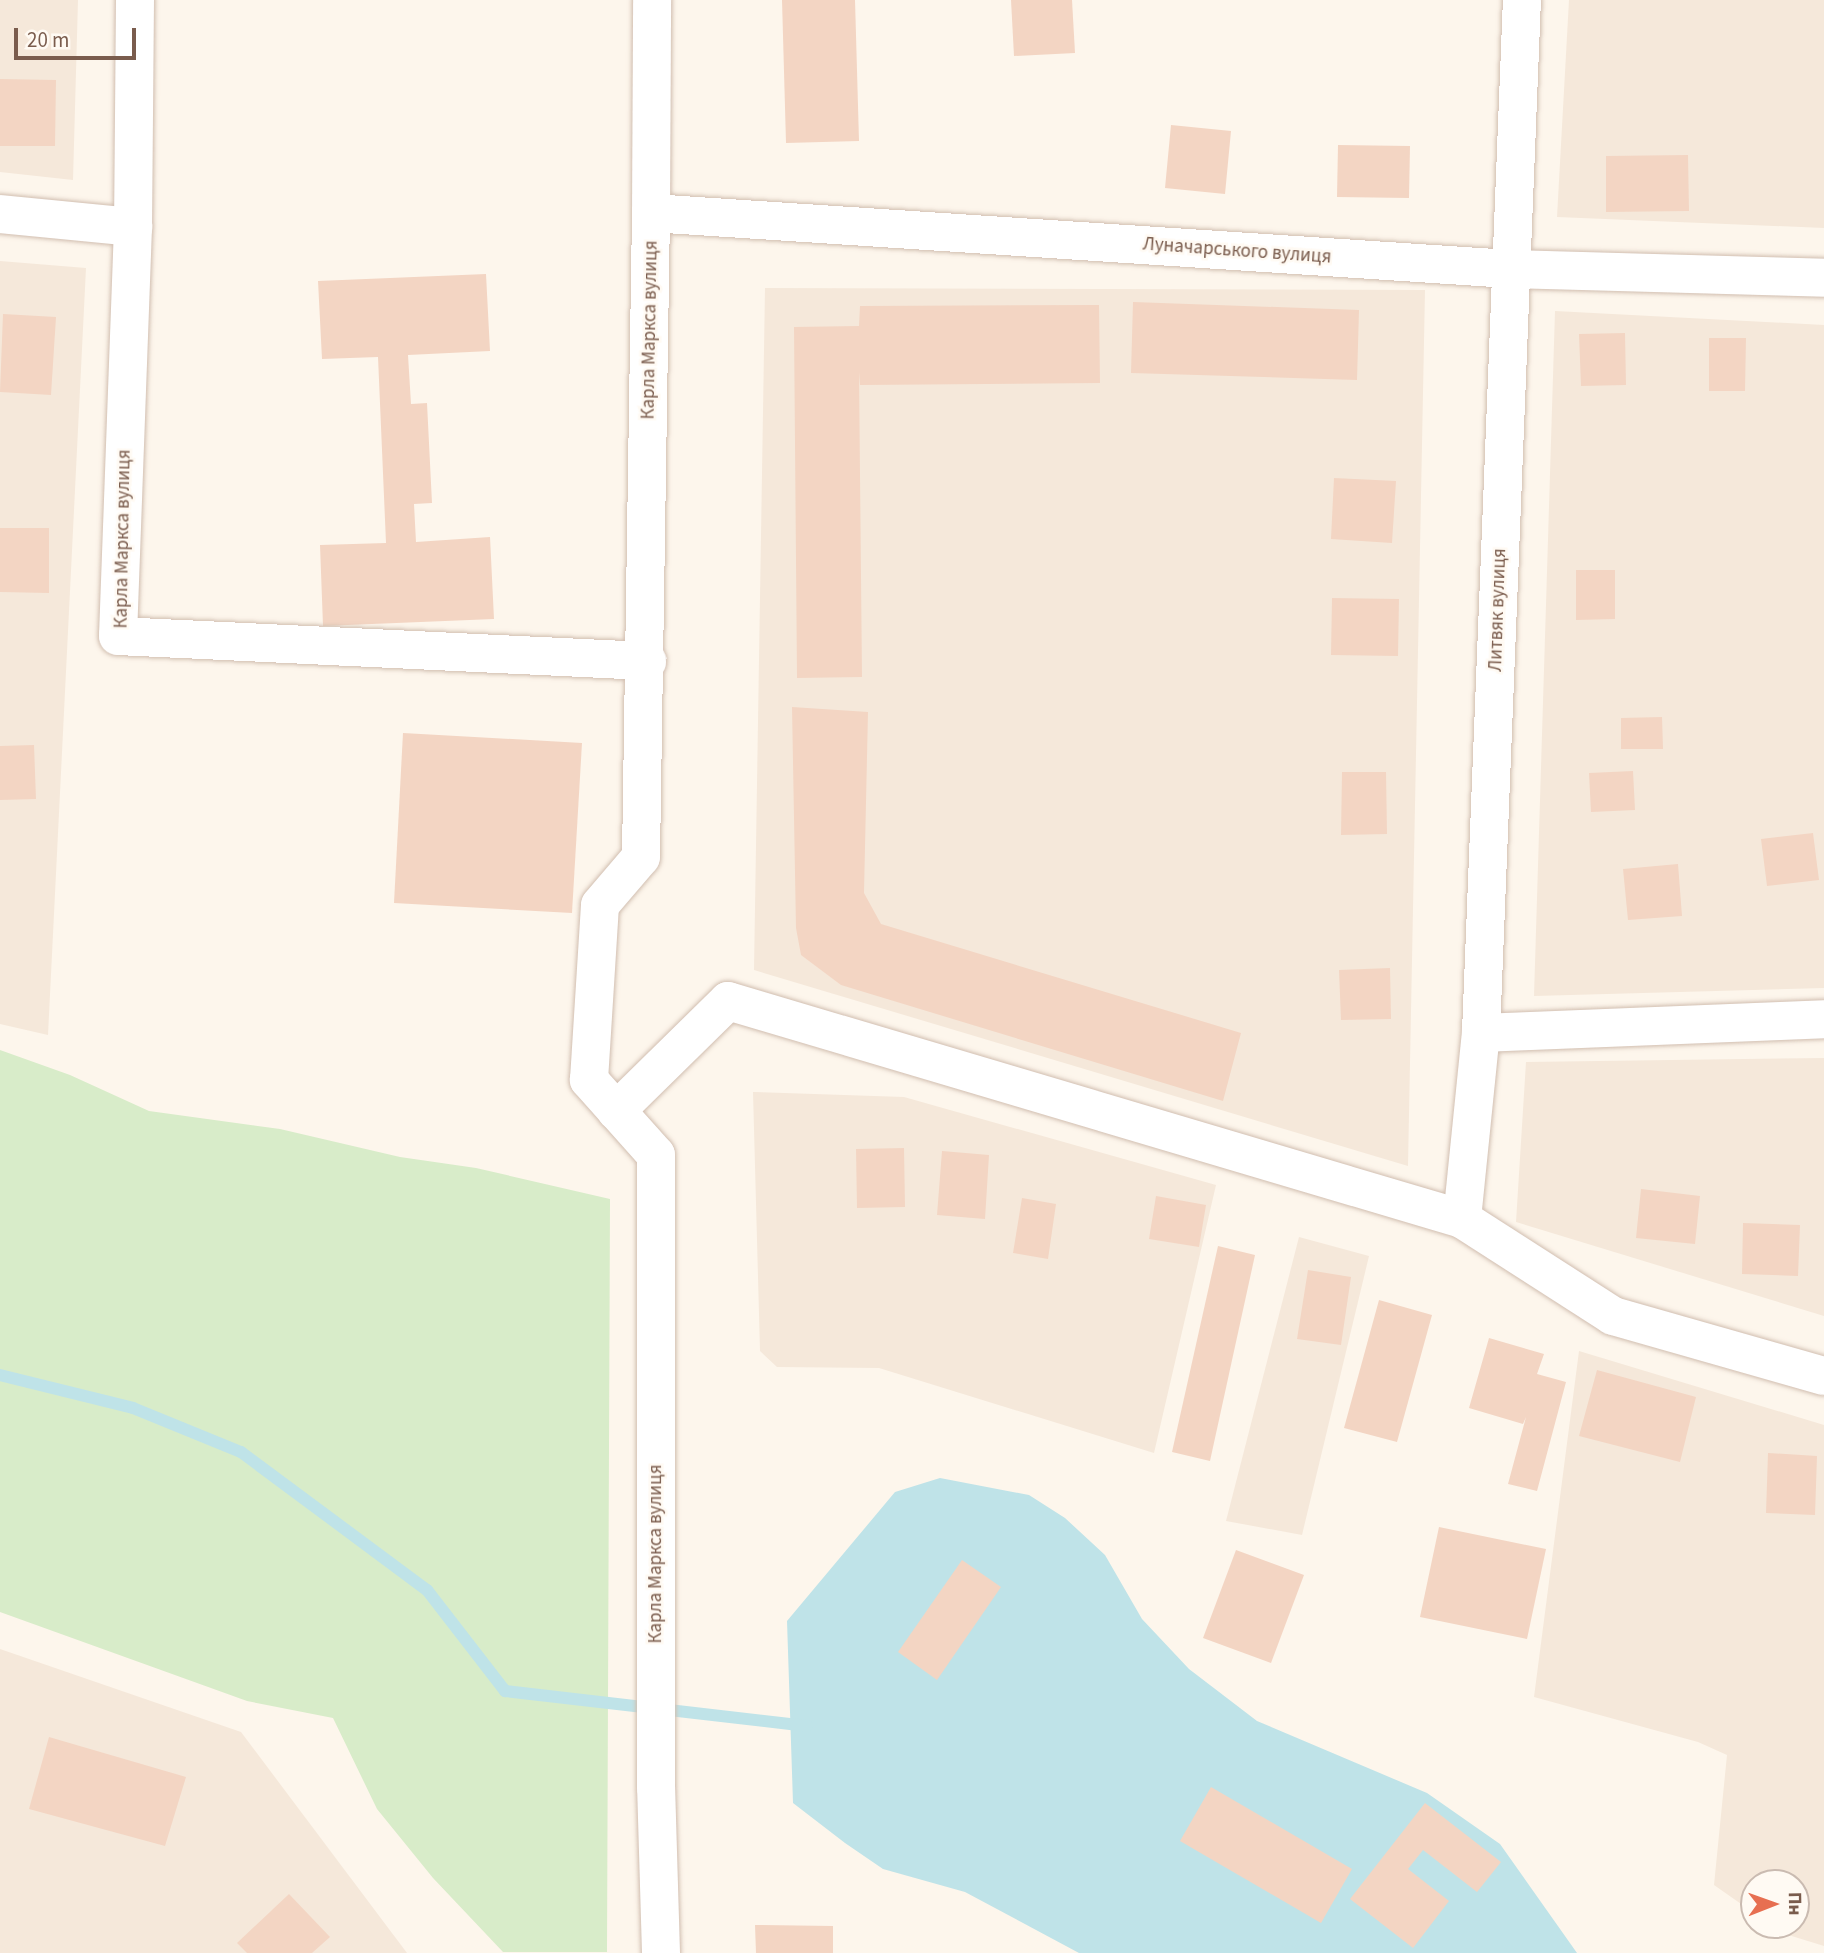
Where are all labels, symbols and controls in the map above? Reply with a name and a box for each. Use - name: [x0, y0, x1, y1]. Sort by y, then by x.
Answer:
- scale bar: [18, 14, 140, 58]
- text: 20 m: [27, 25, 69, 55]
- street label: Луначарського вулиця: [1142, 233, 1332, 269]
- street label: Карла Маркса вулиця: [637, 240, 663, 420]
- street label: Карла Маркса вулиця: [110, 449, 136, 629]
- street label: Литвяк вулиця: [1484, 548, 1512, 672]
- street label: Карла Маркса вулиця: [645, 1465, 667, 1643]
- north arrow: [1740, 1869, 1810, 1939]
- text: Пн: [1781, 1892, 1808, 1916]

